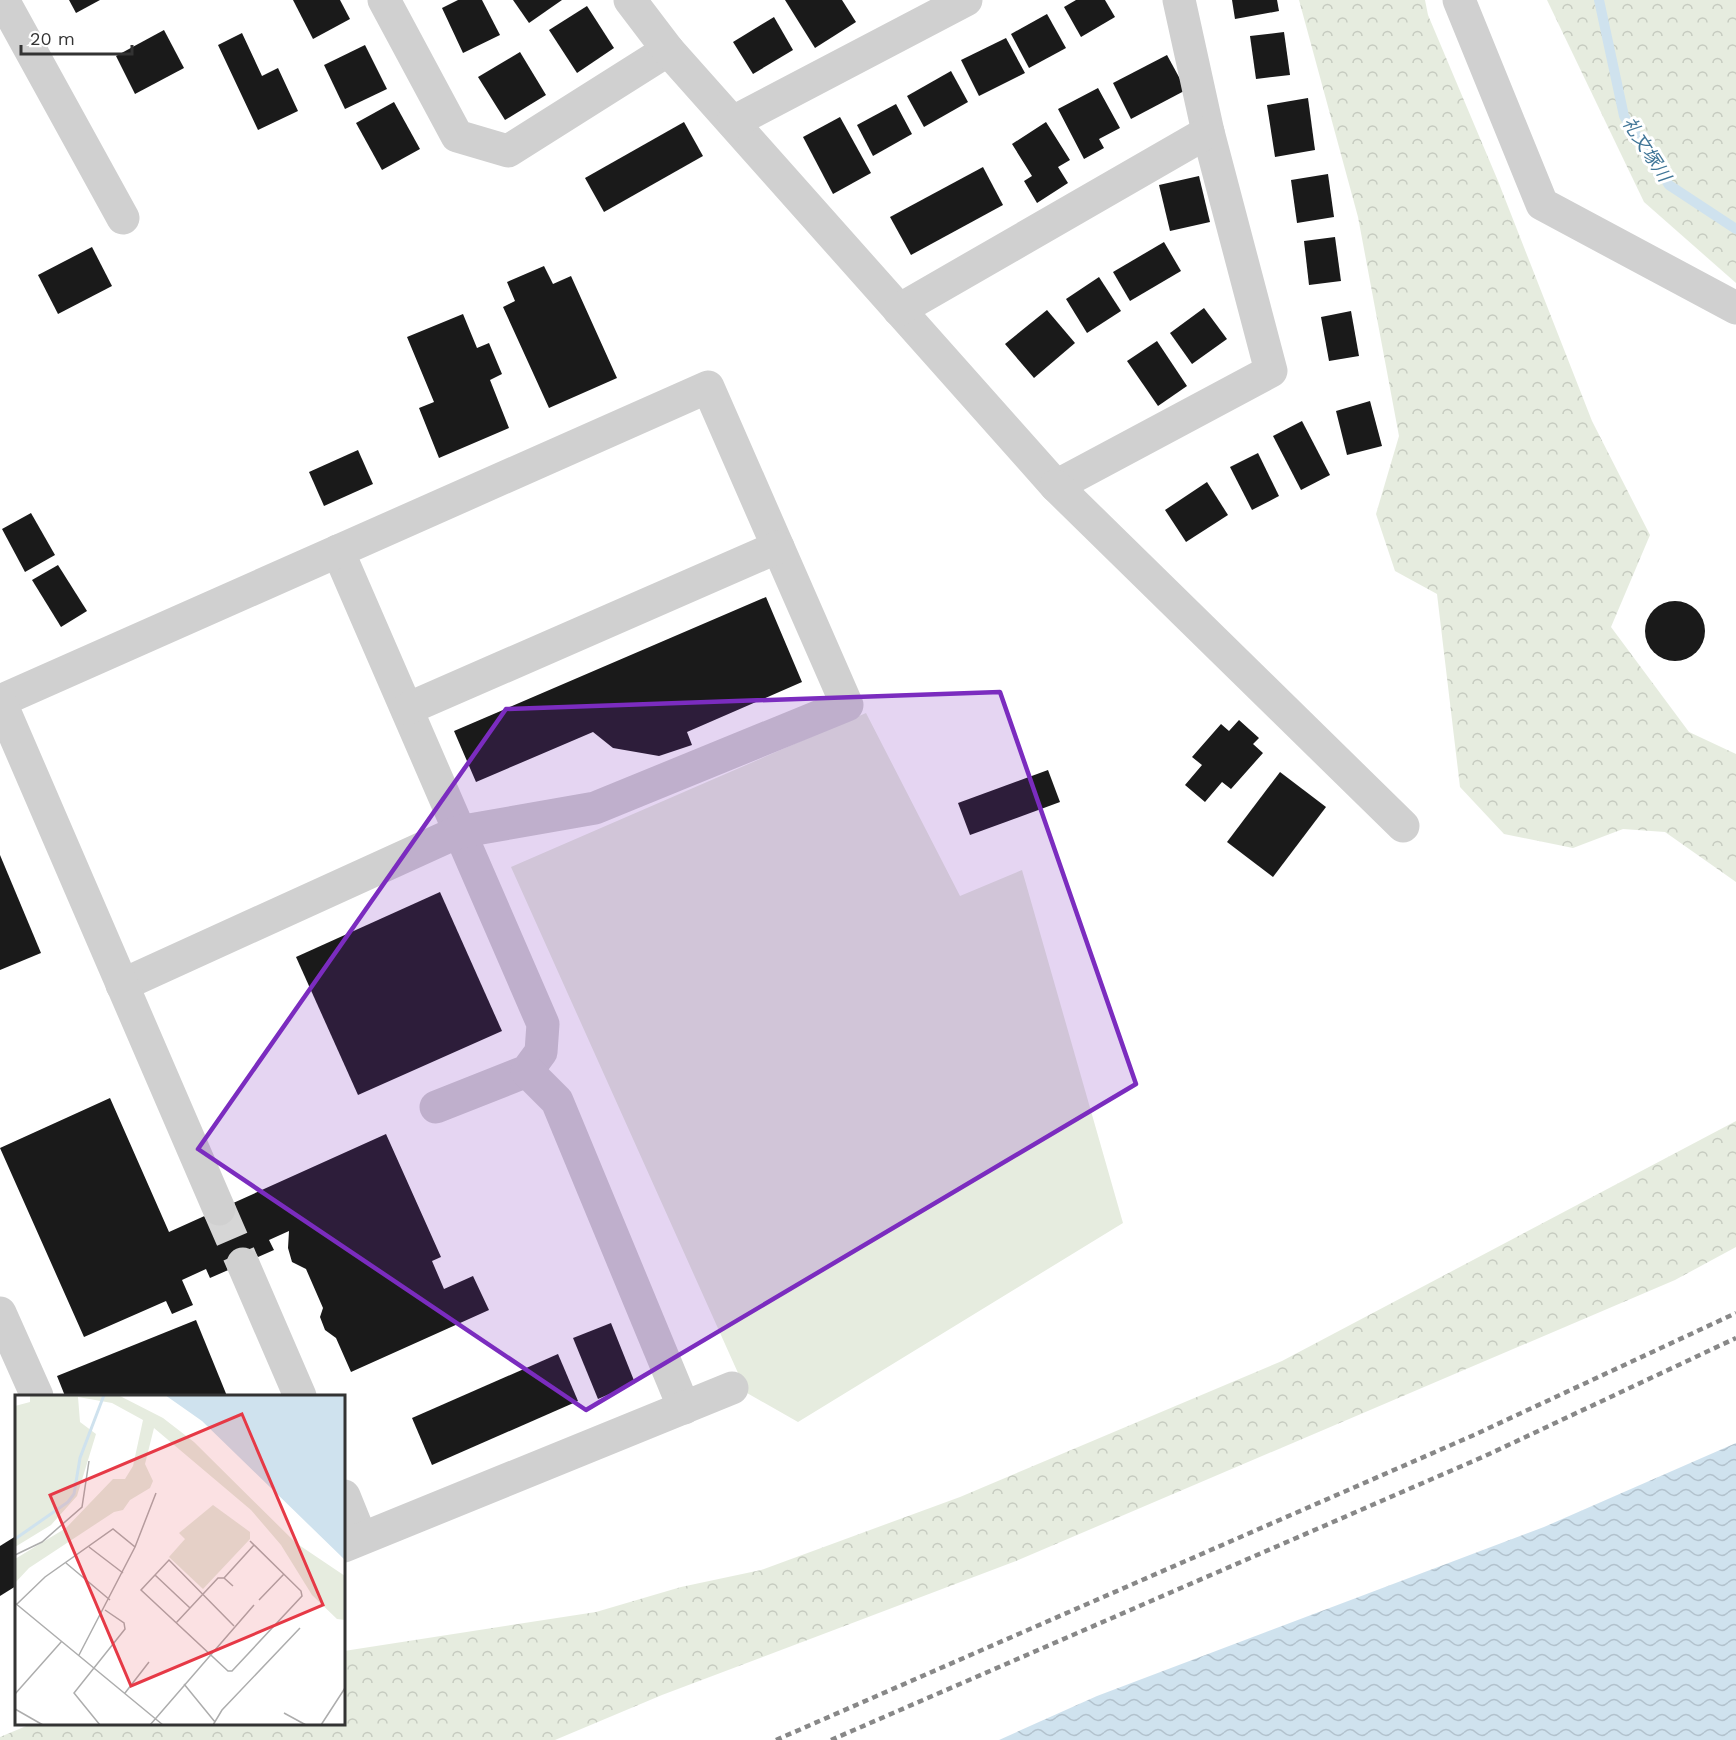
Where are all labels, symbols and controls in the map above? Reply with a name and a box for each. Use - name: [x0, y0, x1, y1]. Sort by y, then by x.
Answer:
- scale bar: [21, 18, 132, 56]
- text: 20 m: [30, 28, 75, 49]
- water label: 礼文塚川: [1619, 113, 1677, 187]
- inset map: [15, 1395, 345, 1725]

